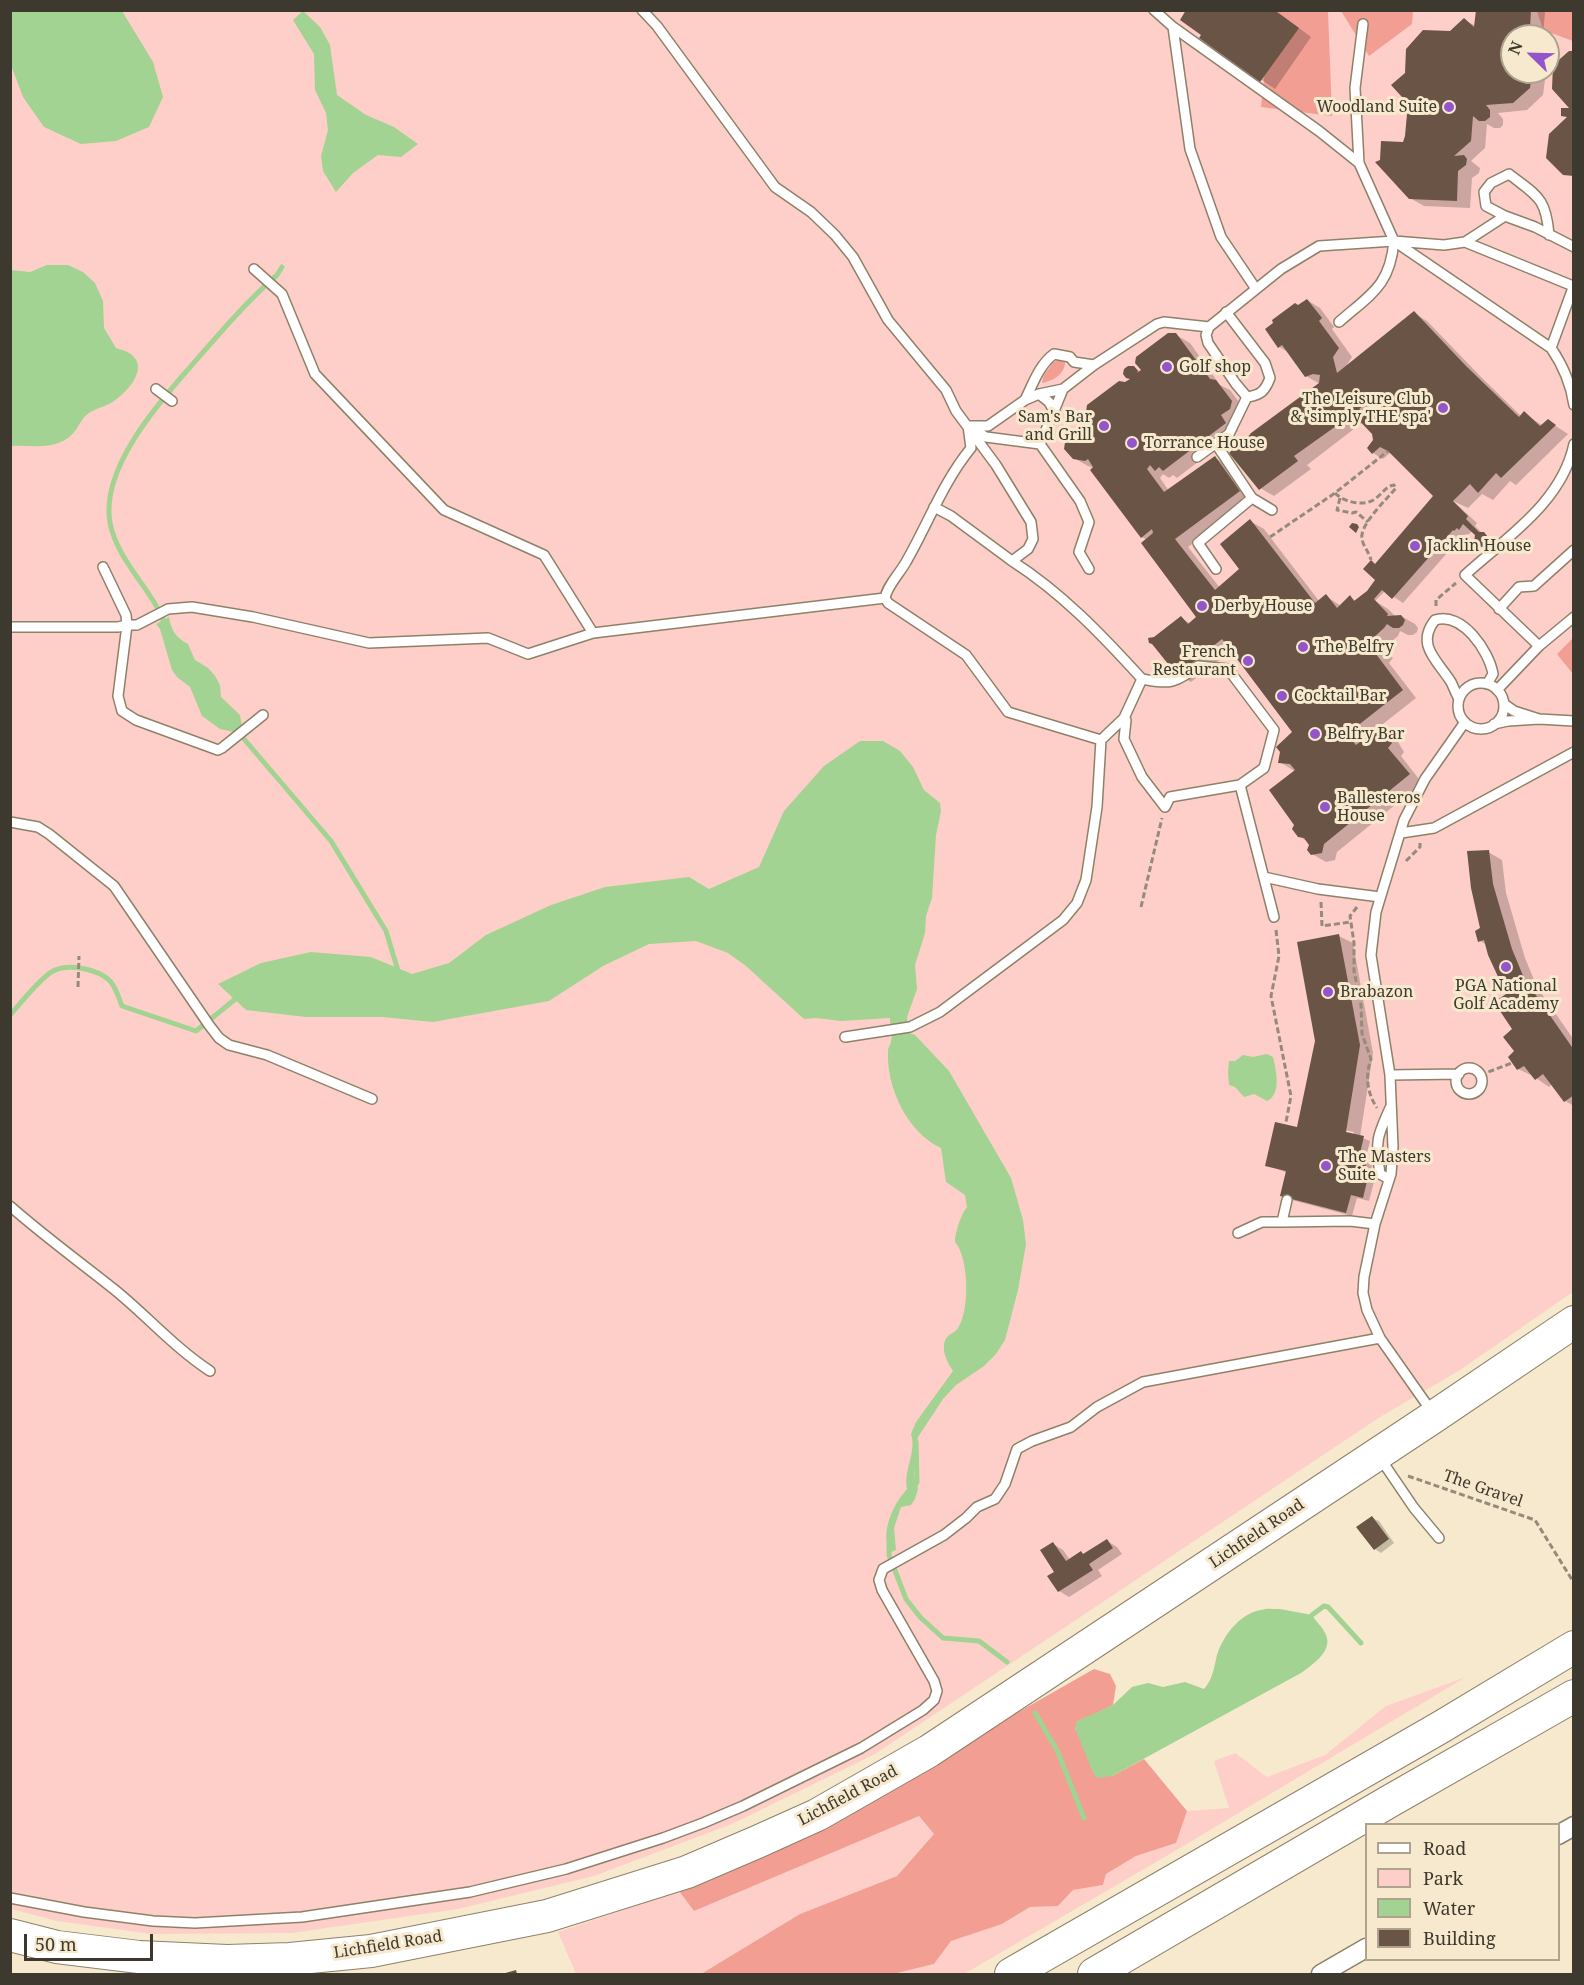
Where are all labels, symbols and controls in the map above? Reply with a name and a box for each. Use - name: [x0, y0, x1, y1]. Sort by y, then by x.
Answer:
- north arrow: [1500, 24, 1560, 84]
- text: N: [1503, 38, 1528, 58]
- place label: Woodland Suite: [1316, 97, 1437, 117]
- marker: Woodland Suite: [1442, 100, 1456, 114]
- place label: Golf shop: [1179, 357, 1251, 377]
- marker: Golf shop: [1160, 360, 1174, 374]
- place label: The Leisure Club & 'simply THE spa': [1290, 389, 1431, 427]
- marker: The Leisure Club & 'simply THE spa': [1436, 401, 1450, 415]
- place label: Sam's Bar and Grill: [1018, 407, 1092, 445]
- marker: Sam's Bar and Grill: [1097, 419, 1111, 433]
- place label: Torrance House: [1144, 433, 1265, 453]
- marker: Torrance House: [1125, 436, 1139, 450]
- place label: Jacklin House: [1427, 536, 1531, 556]
- marker: Jacklin House: [1408, 539, 1422, 553]
- place label: Derby House: [1214, 596, 1312, 616]
- marker: Derby House: [1195, 599, 1209, 613]
- place label: The Belfry: [1315, 637, 1394, 657]
- marker: The Belfry: [1296, 640, 1310, 654]
- place label: French Restaurant: [1153, 642, 1236, 680]
- marker: French Restaurant: [1241, 654, 1255, 668]
- place label: Cocktail Bar: [1294, 686, 1386, 706]
- marker: Cocktail Bar: [1275, 689, 1289, 703]
- place label: Belfry Bar: [1327, 724, 1405, 744]
- marker: Belfry Bar: [1308, 727, 1322, 741]
- place label: Ballesteros House: [1337, 788, 1420, 826]
- marker: Ballesteros House: [1318, 800, 1332, 814]
- marker: PGA National Golf Academy: [1499, 960, 1513, 974]
- place label: PGA National Golf Academy: [1453, 976, 1559, 1014]
- place label: Brabazon: [1340, 982, 1413, 1002]
- marker: Brabazon: [1321, 985, 1335, 999]
- place label: The Masters Suite: [1338, 1147, 1431, 1185]
- marker: The Masters Suite: [1319, 1159, 1333, 1173]
- street label: The Gravel: [1441, 1466, 1525, 1512]
- street label: Lichfield Road: [1206, 1495, 1308, 1573]
- street label: Lichfield Road: [795, 1762, 901, 1830]
- legend: [1365, 1823, 1560, 1961]
- text: Road: [1423, 1836, 1466, 1860]
- text: Park: [1423, 1866, 1463, 1890]
- text: Water: [1423, 1896, 1475, 1920]
- scale bar: [27, 1922, 156, 1960]
- text: Building: [1423, 1926, 1496, 1950]
- street label: Lichfield Road: [332, 1927, 444, 1963]
- text: 50 m: [35, 1932, 77, 1956]

